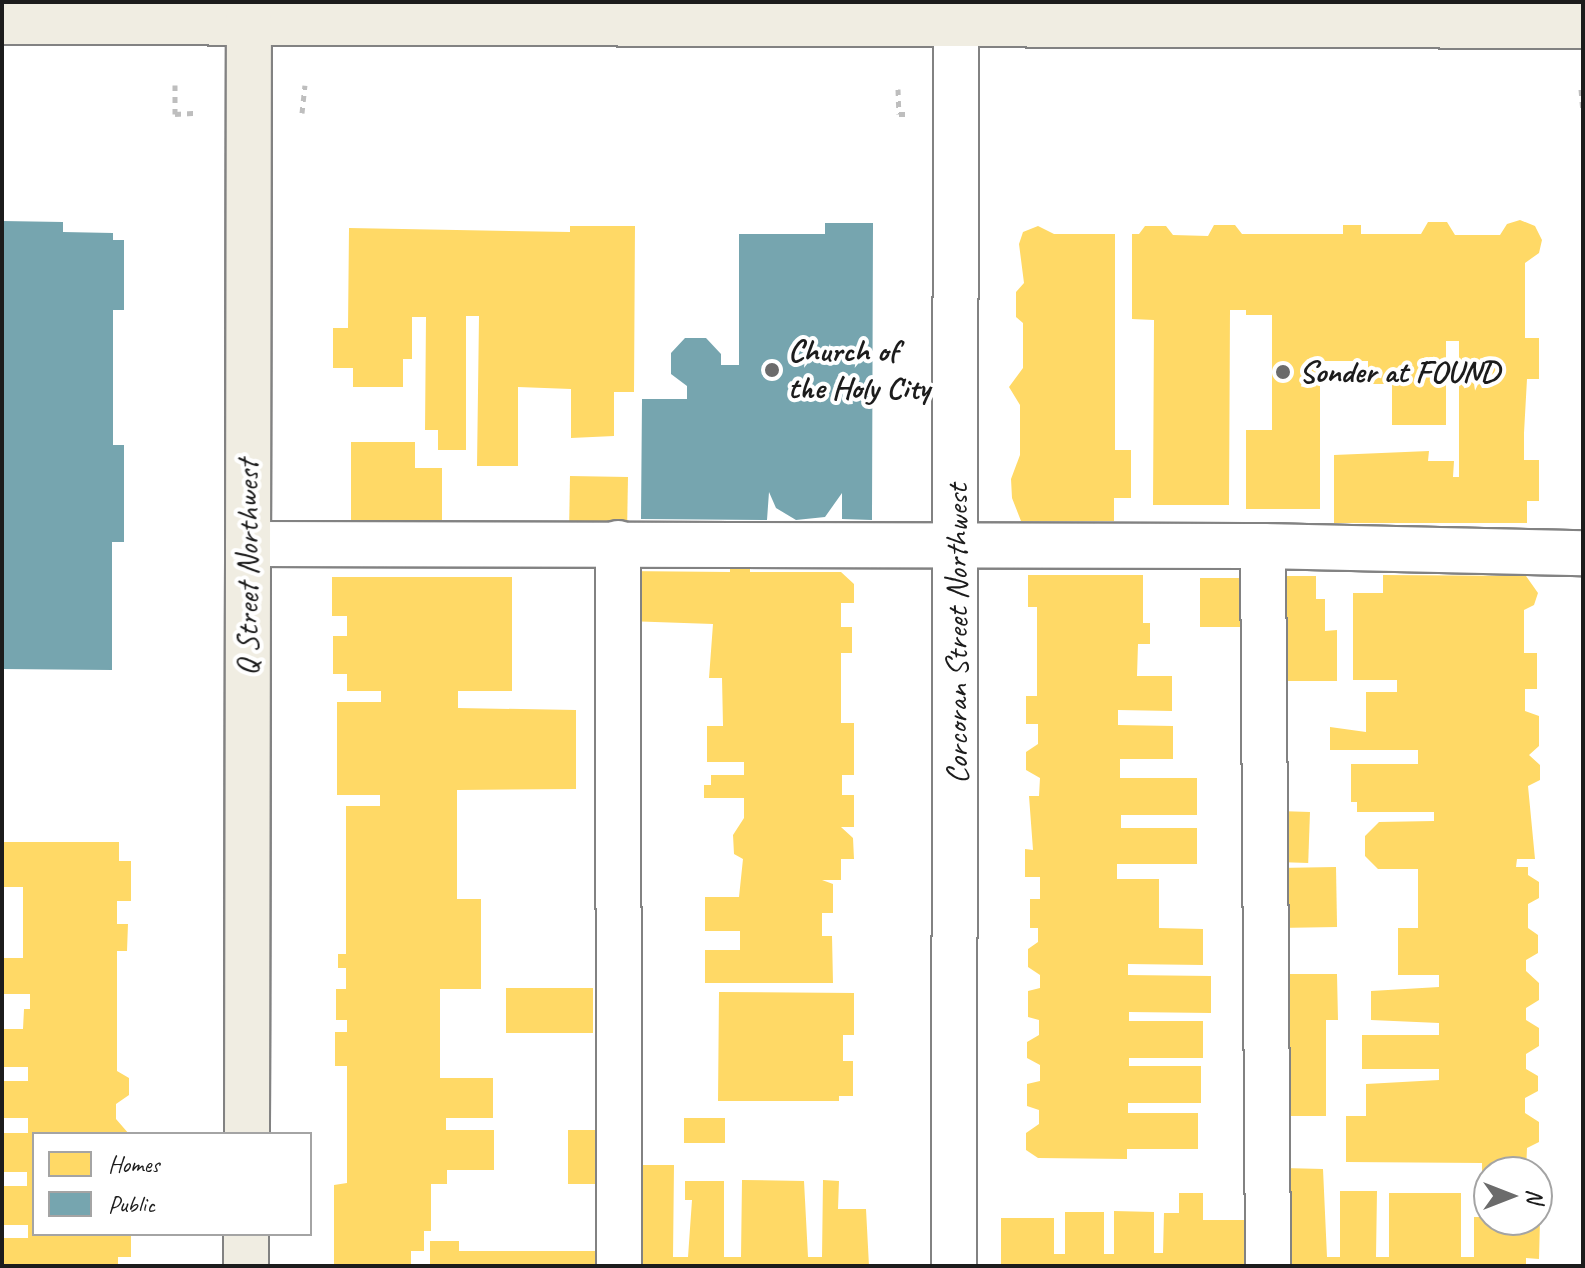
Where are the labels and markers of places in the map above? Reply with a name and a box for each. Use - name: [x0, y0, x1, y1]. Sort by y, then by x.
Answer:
- place label: Church of the Holy City: [788, 333, 929, 408]
- place label: Sonder at FOUND: [1299, 353, 1500, 391]
- marker: Church of the Holy City: [763, 361, 781, 379]
- marker: Sonder at FOUND: [1274, 363, 1292, 381]

